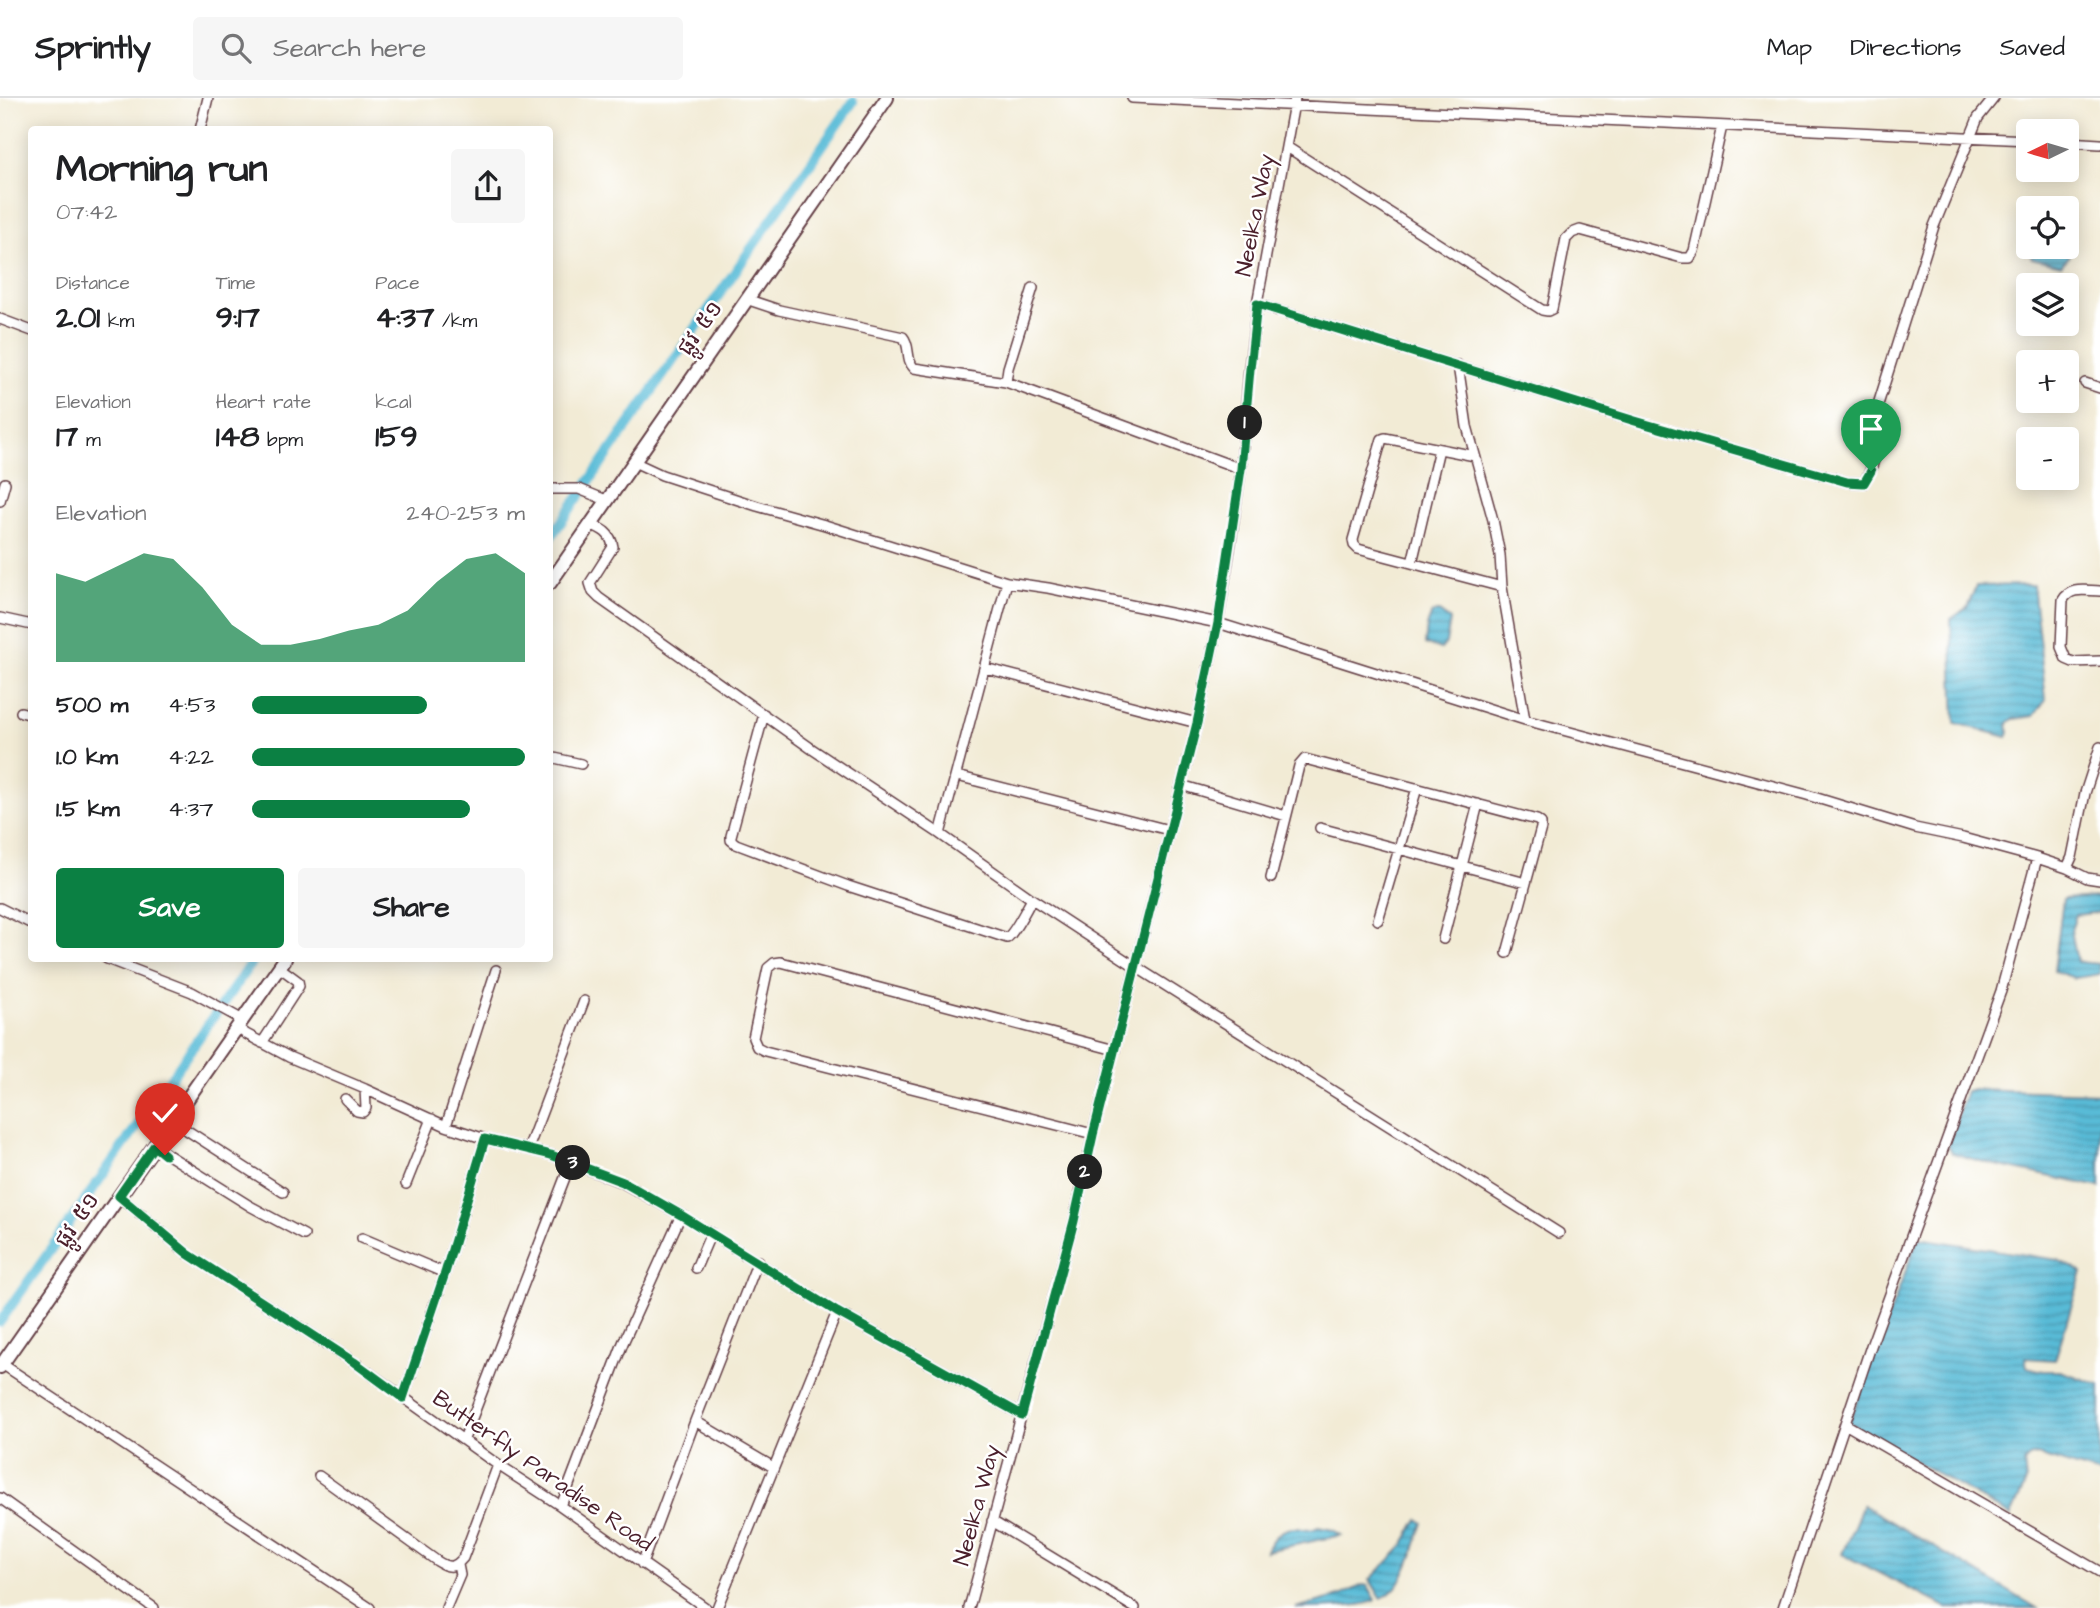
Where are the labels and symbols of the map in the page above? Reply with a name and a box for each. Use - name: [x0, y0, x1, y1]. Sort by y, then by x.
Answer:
- north arrow: [2016, 119, 2079, 182]
- street label: Neelka Way: [1227, 151, 1284, 279]
- street label: ផ្លូវ ៥១: [670, 294, 734, 365]
- pin: [1841, 399, 1901, 471]
- pin: 1: [1228, 406, 1262, 440]
- pin: [135, 1083, 195, 1155]
- pin: 3: [556, 1146, 590, 1180]
- pin: 2: [1068, 1154, 1102, 1190]
- street label: ផ្លូវ ៥១: [47, 1186, 111, 1257]
- street label: Butterfly Paradise Road: [426, 1382, 660, 1560]
- street label: Neelka Way: [946, 1441, 1010, 1569]

